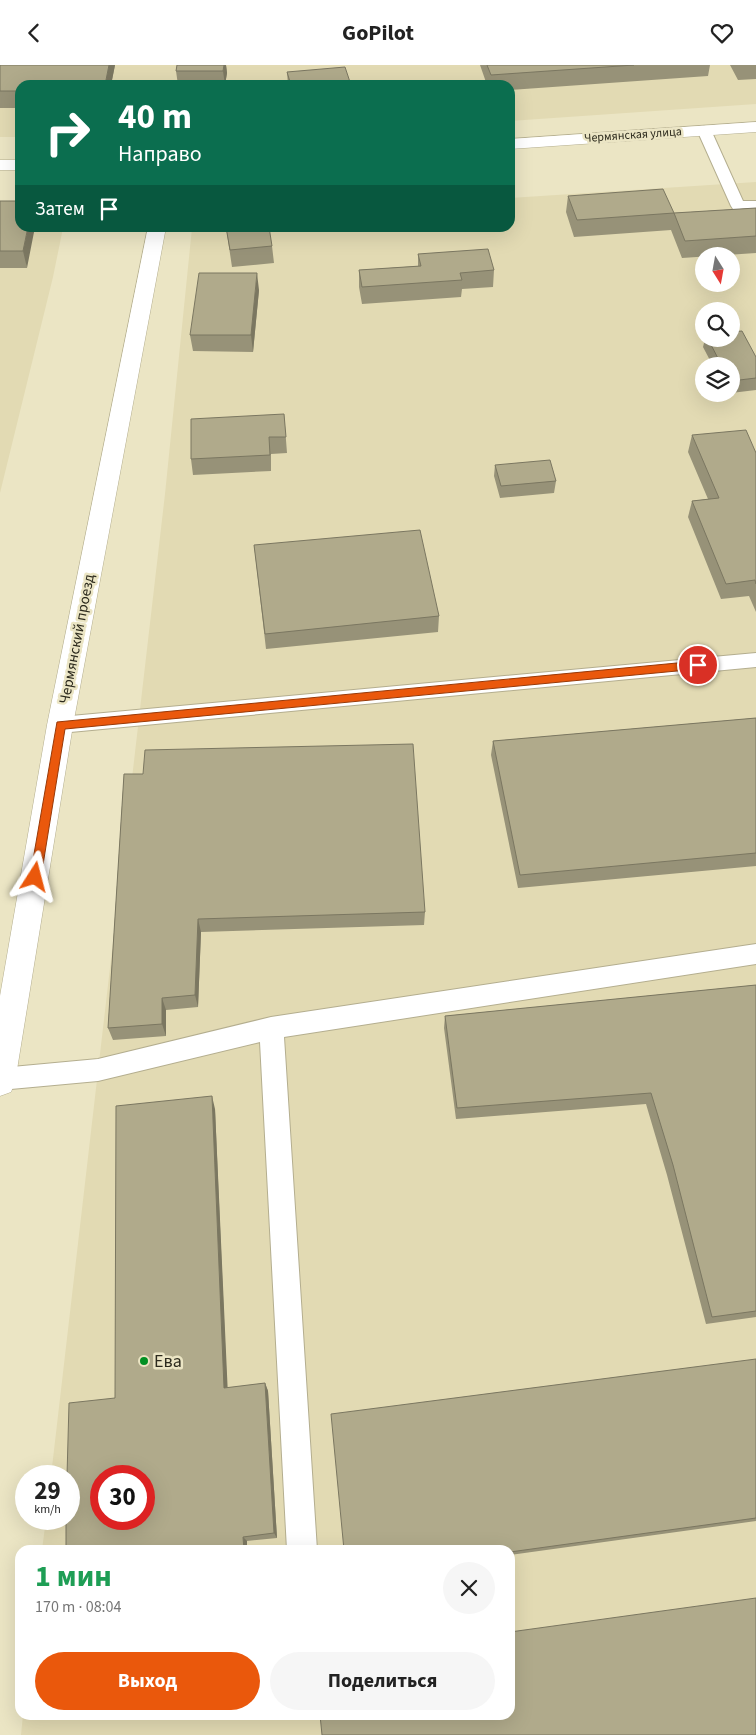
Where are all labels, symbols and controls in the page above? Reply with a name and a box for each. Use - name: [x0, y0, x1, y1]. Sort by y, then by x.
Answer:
- text: GoPilot: [342, 17, 414, 49]
- icon: back: [20, 19, 48, 47]
- icon: heart: [708, 19, 736, 47]
- text: 40 m: [118, 92, 192, 142]
- icon: right: [35, 100, 100, 165]
- street label: Чермянская улица: [584, 123, 682, 147]
- text: Направо: [118, 138, 202, 170]
- icon: arrive: [95, 195, 123, 223]
- text: Затем: [35, 196, 85, 223]
- north arrow: [695, 247, 740, 293]
- map controls: [695, 247, 740, 402]
- button: search: [695, 302, 740, 347]
- button: layers: [695, 357, 740, 402]
- street label: Чермянский проезд: [54, 572, 100, 706]
- pin: [677, 644, 719, 686]
- icon: arrive: [684, 651, 712, 679]
- position arrow: [8, 850, 60, 902]
- place label: Ева: [154, 1349, 182, 1374]
- marker: Ева: [138, 1355, 150, 1367]
- speed limit sign: 30: [90, 1465, 155, 1530]
- text: 29: [34, 1473, 61, 1509]
- text: km/h: [34, 1501, 61, 1518]
- text: 1 мин: [35, 1555, 112, 1598]
- button: close: [443, 1562, 495, 1614]
- text: 170 m · 08:04: [35, 1596, 122, 1618]
- button: Выход: [35, 1652, 260, 1710]
- button: Поделиться: [270, 1652, 495, 1710]

